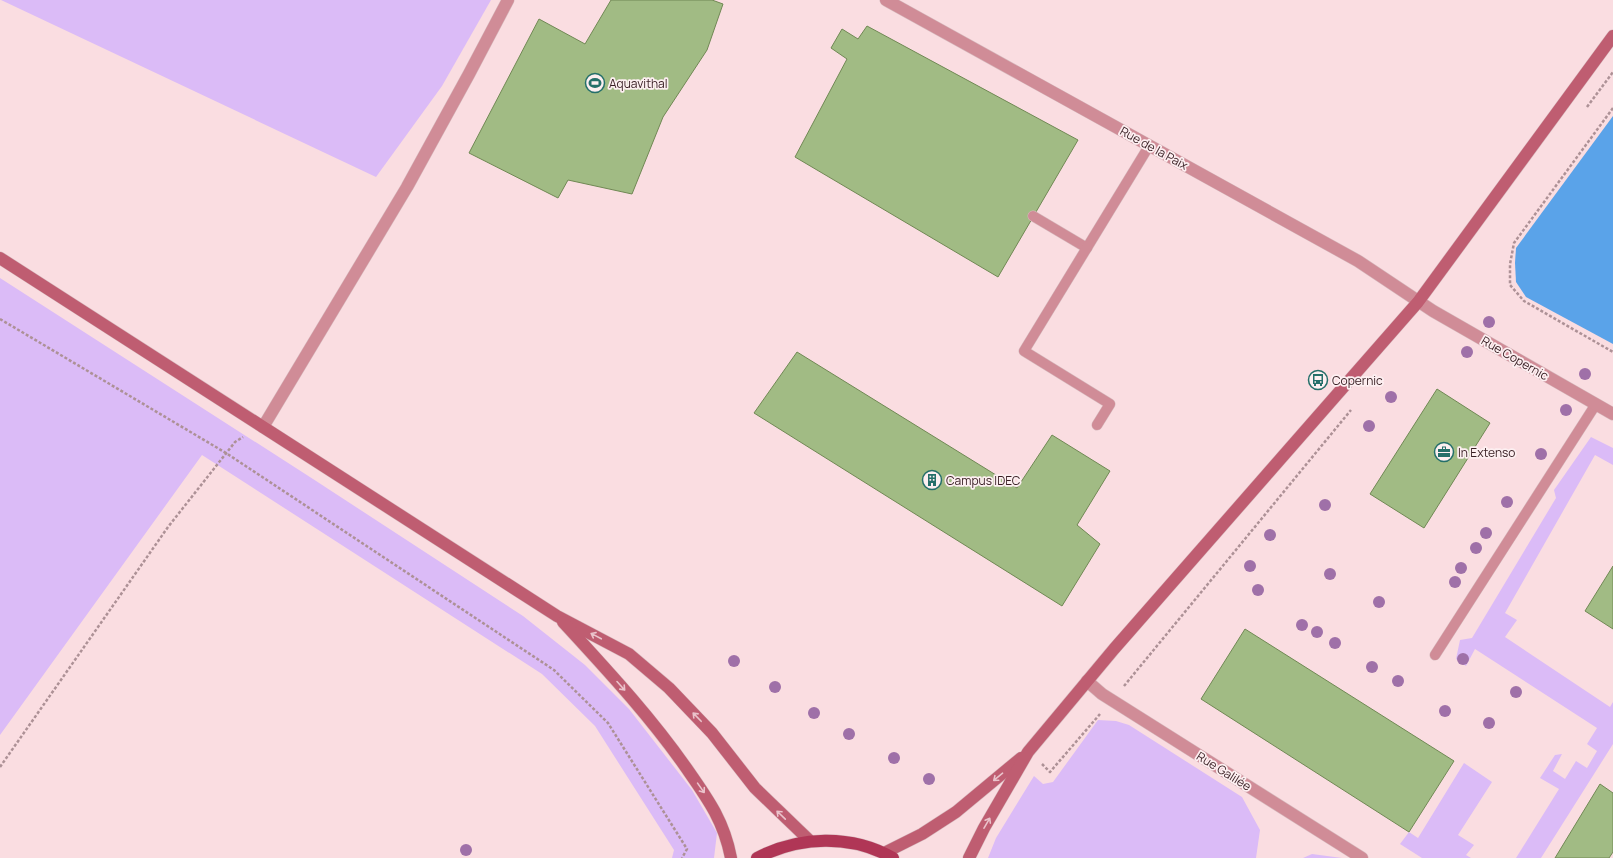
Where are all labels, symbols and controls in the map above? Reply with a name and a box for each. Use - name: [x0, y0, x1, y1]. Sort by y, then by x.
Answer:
- sports icon: Aquavithal: [584, 72, 606, 94]
- place label: Aquavithal: [609, 75, 668, 92]
- street label: Rue de la Paix: [1117, 122, 1192, 174]
- street label: Rue Copernic: [1478, 332, 1552, 384]
- bus stop icon: Copernic: [1307, 369, 1329, 391]
- place label: Copernic: [1332, 372, 1383, 389]
- office icon: In Extenso: [1433, 441, 1455, 463]
- place label: In Extenso: [1458, 444, 1515, 461]
- building icon: Campus IDEC: [921, 469, 943, 491]
- place label: Campus IDEC: [946, 472, 1021, 489]
- one-way arrow: [590, 632, 602, 639]
- one-way arrow: [617, 680, 626, 691]
- one-way arrow: [692, 712, 702, 722]
- street label: Rue Galilée: [1193, 747, 1255, 795]
- one-way arrow: [993, 772, 1003, 781]
- one-way arrow: [697, 783, 705, 794]
- one-way arrow: [777, 811, 787, 820]
- one-way arrow: [984, 817, 991, 829]

